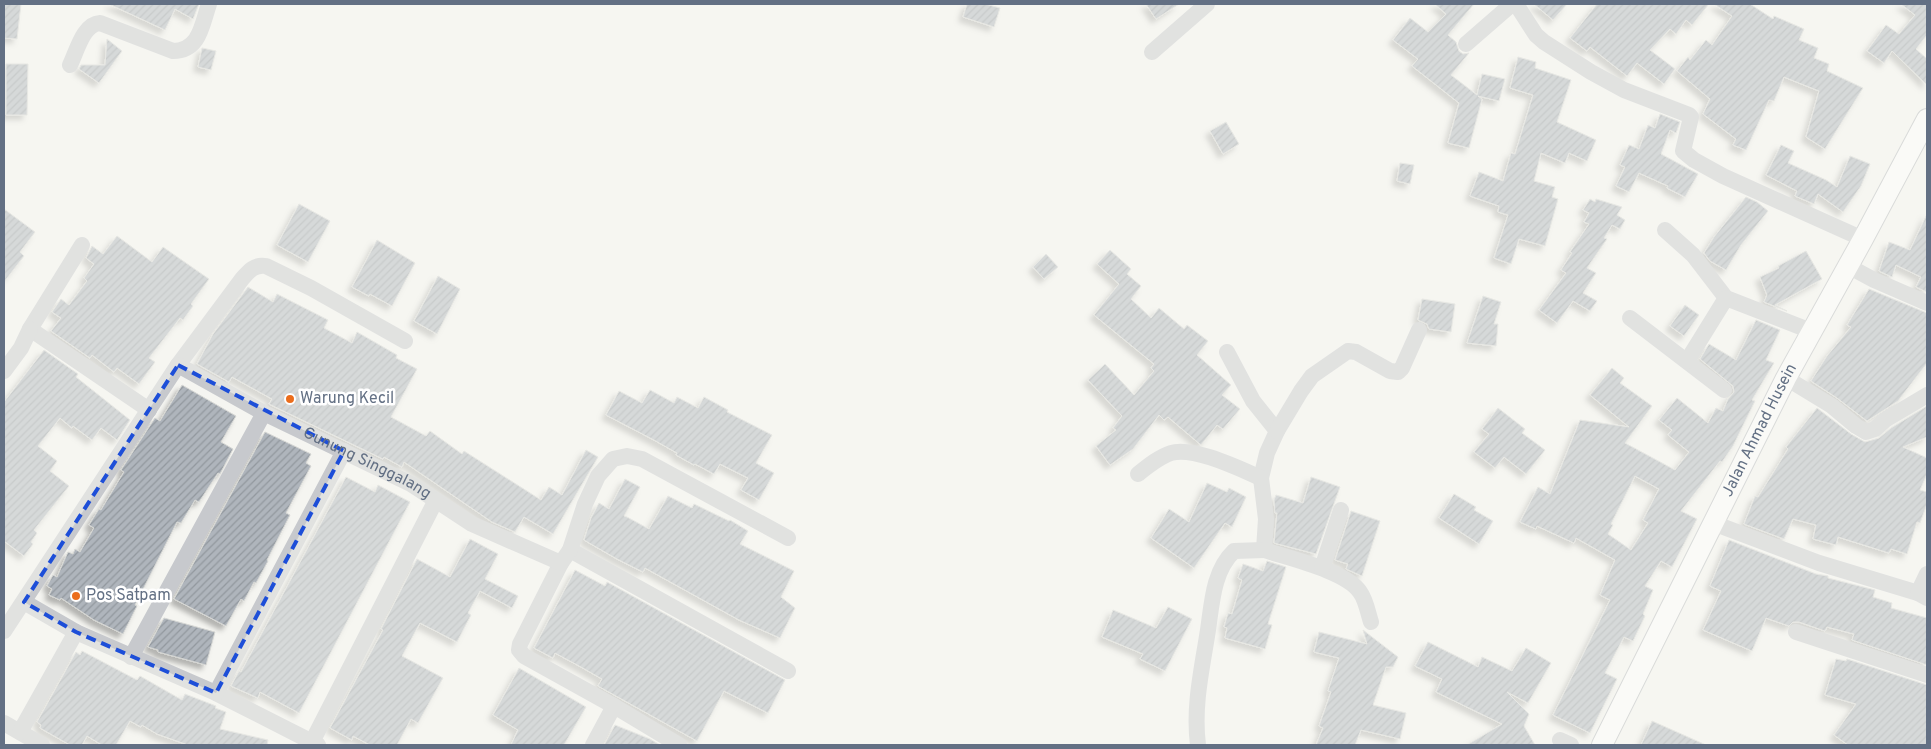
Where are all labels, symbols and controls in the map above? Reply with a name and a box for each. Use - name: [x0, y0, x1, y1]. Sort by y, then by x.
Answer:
- street label: Jalan Ahmad Husein: [1718, 360, 1802, 500]
- place label: Warung Kecil: [300, 389, 394, 409]
- marker: Warung Kecil: [284, 393, 296, 405]
- street label: Gunung Singgalang: [299, 423, 435, 504]
- place label: Pos Satpam: [86, 586, 171, 606]
- marker: Pos Satpam: [70, 590, 82, 602]

